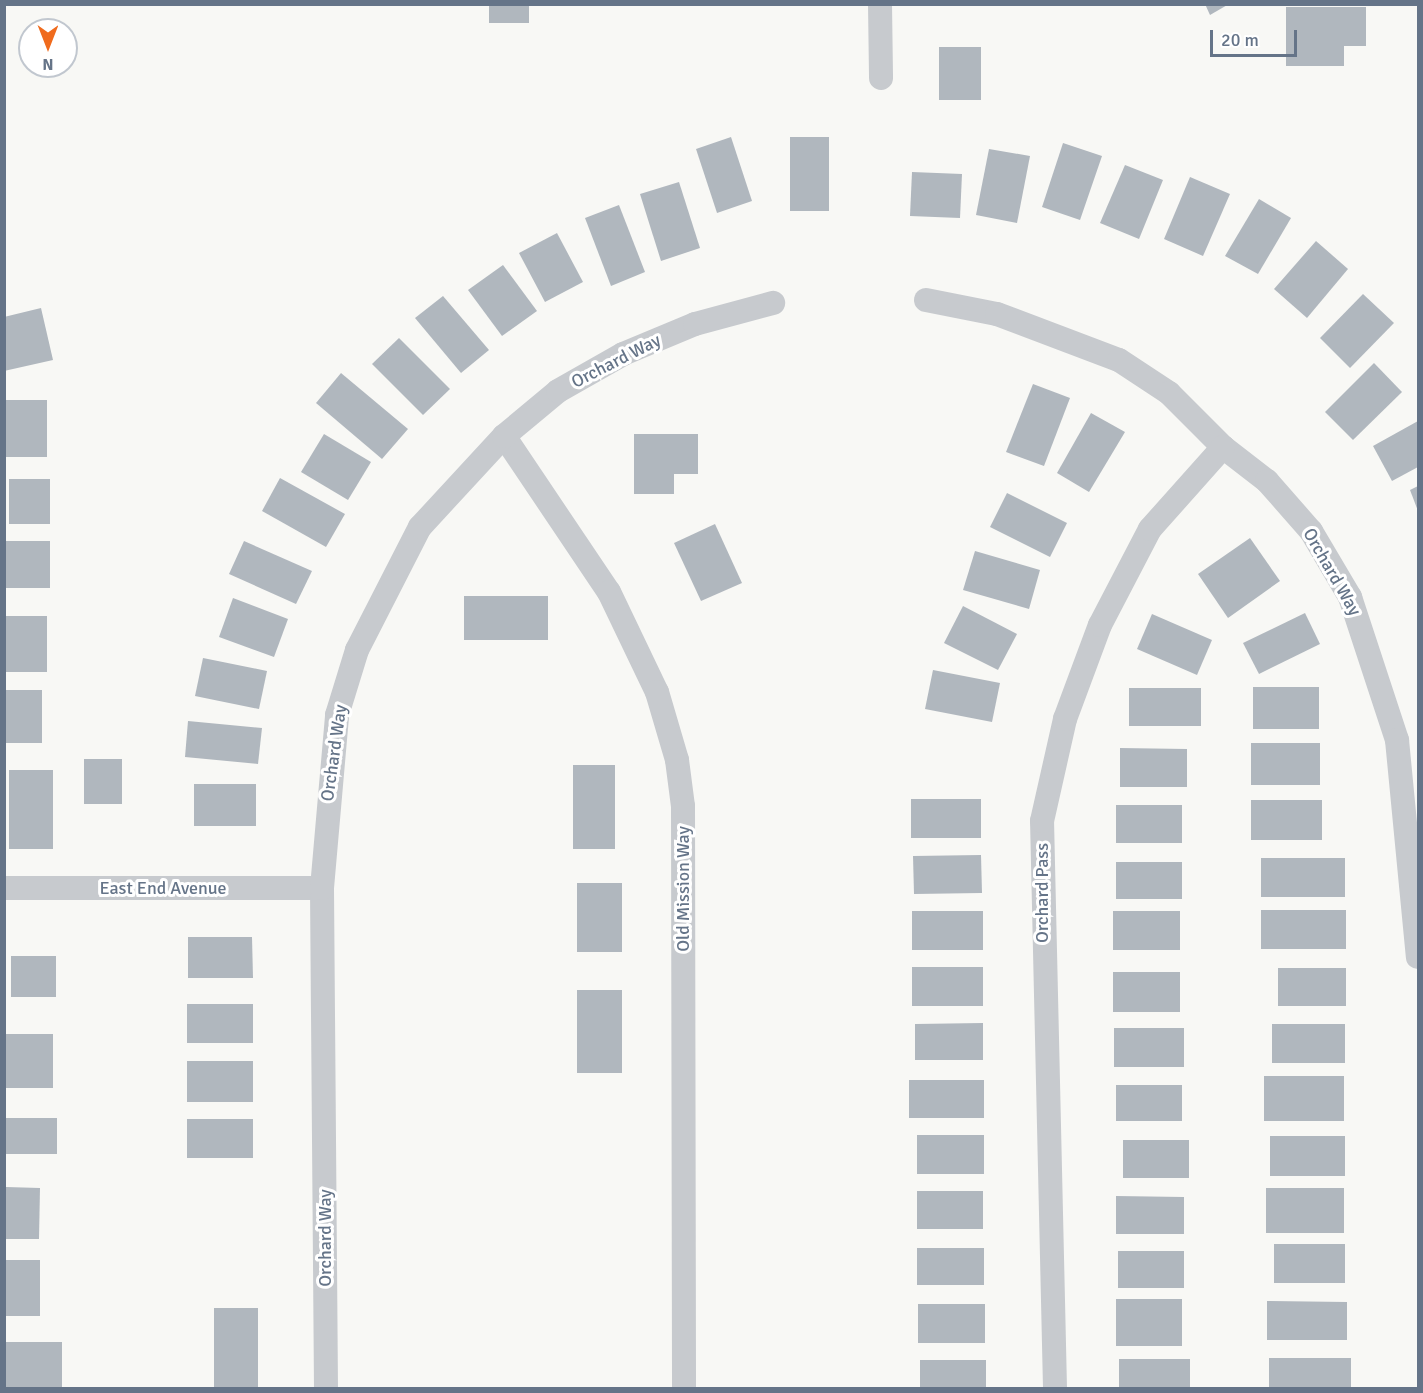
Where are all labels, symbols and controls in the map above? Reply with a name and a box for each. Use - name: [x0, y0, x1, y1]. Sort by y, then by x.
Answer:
- north arrow: [18, 18, 78, 78]
- scale bar: [1213, 18, 1300, 56]
- text: 20 m: [1221, 29, 1259, 51]
- text: N: [42, 54, 54, 74]
- street label: Orchard Way: [568, 329, 664, 393]
- street label: Orchard Way: [1298, 524, 1366, 620]
- street label: Orchard Way: [317, 703, 351, 803]
- street label: Old Mission Way: [672, 826, 694, 952]
- street label: Orchard Pass: [1031, 843, 1053, 943]
- street label: East End Avenue: [99, 877, 227, 899]
- street label: Orchard Way: [314, 1189, 336, 1287]

